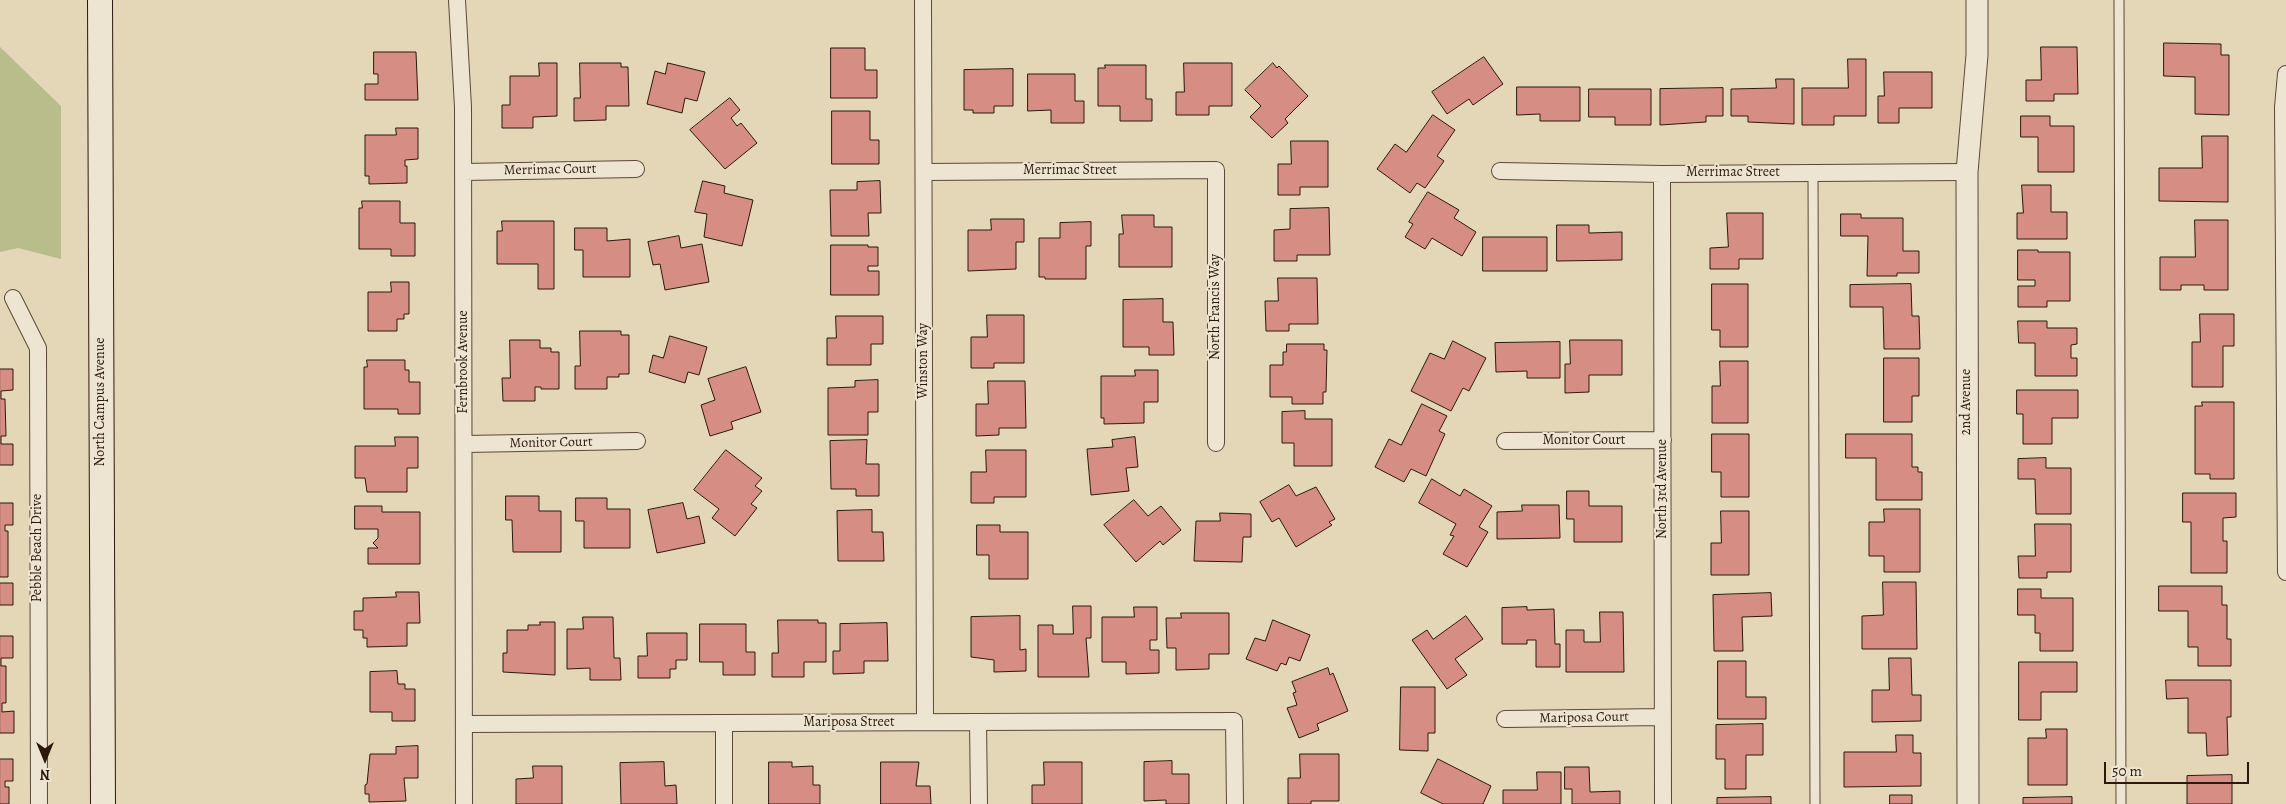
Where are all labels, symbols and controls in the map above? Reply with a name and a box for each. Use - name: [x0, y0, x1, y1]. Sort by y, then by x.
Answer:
- street label: Merrimac Court: [504, 161, 596, 179]
- street label: Merrimac Street: [1023, 163, 1117, 179]
- street label: Merrimac Street: [1686, 165, 1780, 181]
- street label: North Francis Way: [1208, 254, 1224, 360]
- street label: Fernbrook Avenue: [456, 310, 472, 414]
- street label: Winston Way: [916, 323, 932, 399]
- street label: North Campus Avenue: [93, 338, 109, 466]
- street label: 2nd Avenue: [1959, 369, 1975, 435]
- street label: Monitor Court: [1543, 433, 1625, 449]
- street label: Monitor Court: [509, 434, 593, 452]
- street label: North 3rd Avenue: [1655, 439, 1671, 539]
- street label: Pebble Beach Drive: [30, 494, 46, 602]
- street label: Mariposa Court: [1539, 709, 1629, 727]
- street label: Mariposa Street: [803, 715, 895, 731]
- north arrow: [20, 734, 70, 784]
- scale bar: [2106, 752, 2251, 784]
- text: 50 m: [2112, 761, 2142, 781]
- text: N: [40, 765, 50, 784]

